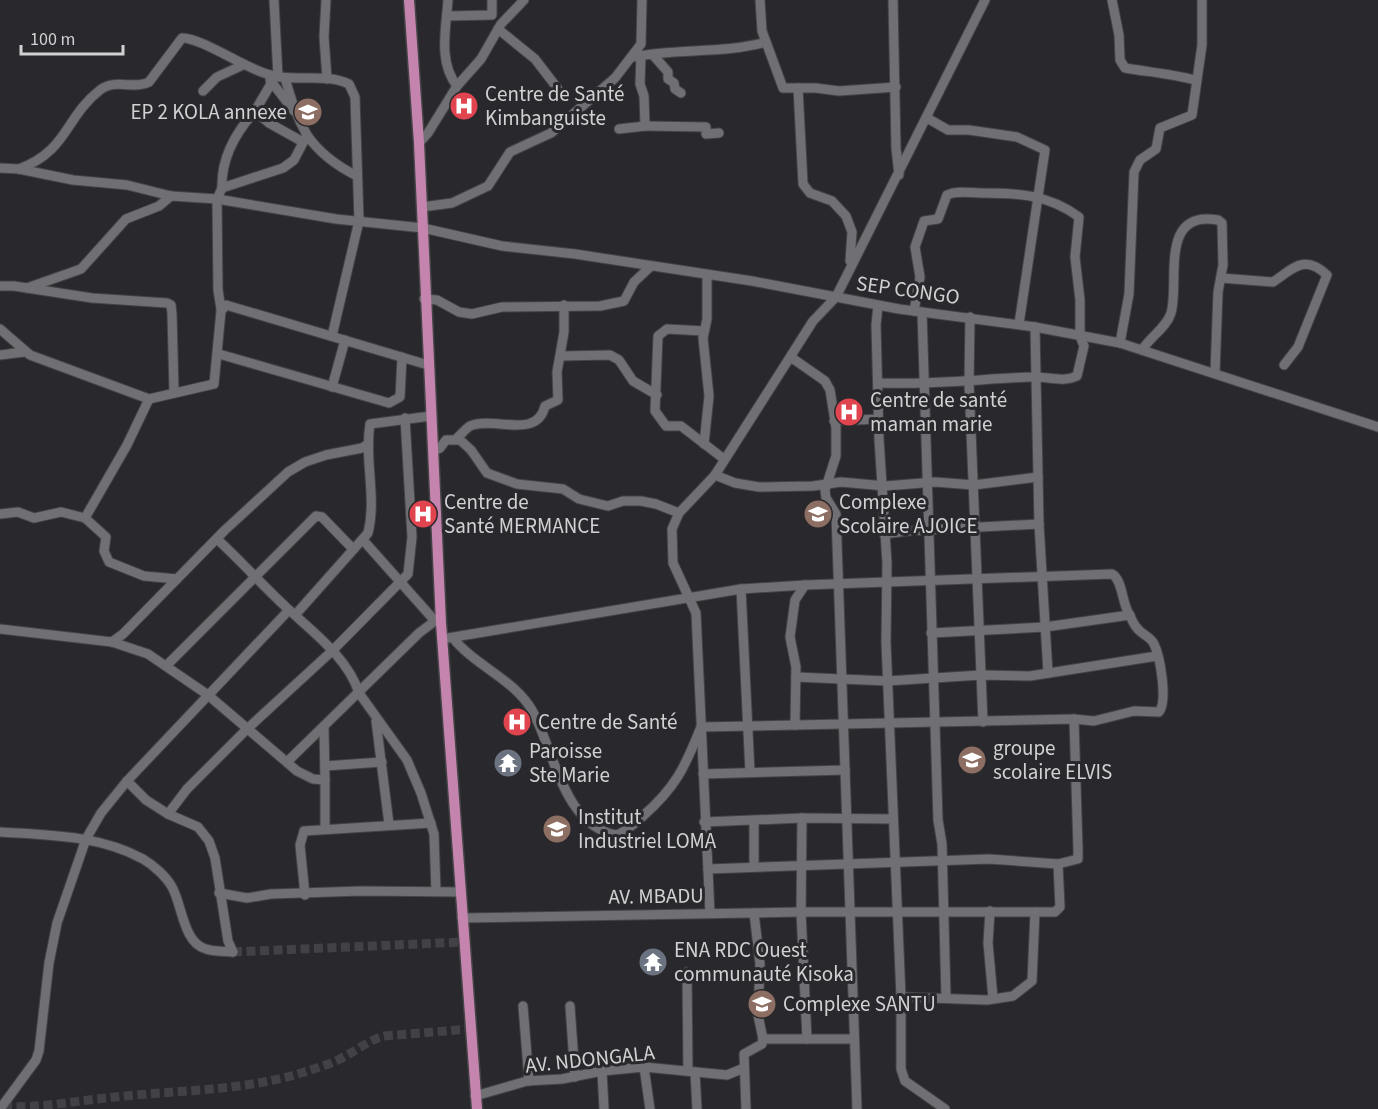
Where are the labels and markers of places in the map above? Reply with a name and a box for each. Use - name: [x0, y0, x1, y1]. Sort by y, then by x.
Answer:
- place label: Centre de Santé Kimbanguiste: [485, 79, 624, 133]
- hospital icon: Centre de Santé Kimbanguiste: [448, 90, 480, 122]
- school or university icon: EP 2 KOLA annexe: [292, 96, 324, 128]
- place label: EP 2 KOLA annexe: [130, 97, 287, 127]
- place label: Centre de santé maman marie: [870, 385, 1007, 439]
- hospital icon: Centre de santé maman marie: [833, 396, 865, 428]
- place label: Centre de Santé MERMANCE: [444, 487, 600, 541]
- place label: Complexe Scolaire AJOICE: [839, 487, 978, 541]
- hospital icon: Centre de Santé MERMANCE: [407, 498, 439, 530]
- school or university icon: Complexe Scolaire AJOICE: [802, 498, 834, 530]
- hospital icon: Centre de Santé: [501, 706, 533, 738]
- place label: Centre de Santé: [538, 707, 677, 737]
- place label: groupe scolaire ELVIS: [993, 733, 1112, 787]
- place label: Paroisse Ste Marie: [529, 736, 610, 790]
- school or university icon: groupe scolaire ELVIS: [956, 744, 988, 776]
- temple icon: Paroisse Ste Marie: [492, 747, 524, 779]
- place label: Institut Industriel LOMA: [578, 802, 717, 856]
- school or university icon: Institut Industriel LOMA: [541, 813, 573, 845]
- place label: ENA RDC Ouest communauté Kisoka: [674, 935, 854, 989]
- temple icon: ENA RDC Ouest communauté Kisoka: [637, 946, 669, 978]
- school or university icon: Complexe SANTU: [746, 988, 778, 1020]
- place label: Complexe SANTU: [783, 989, 936, 1019]

